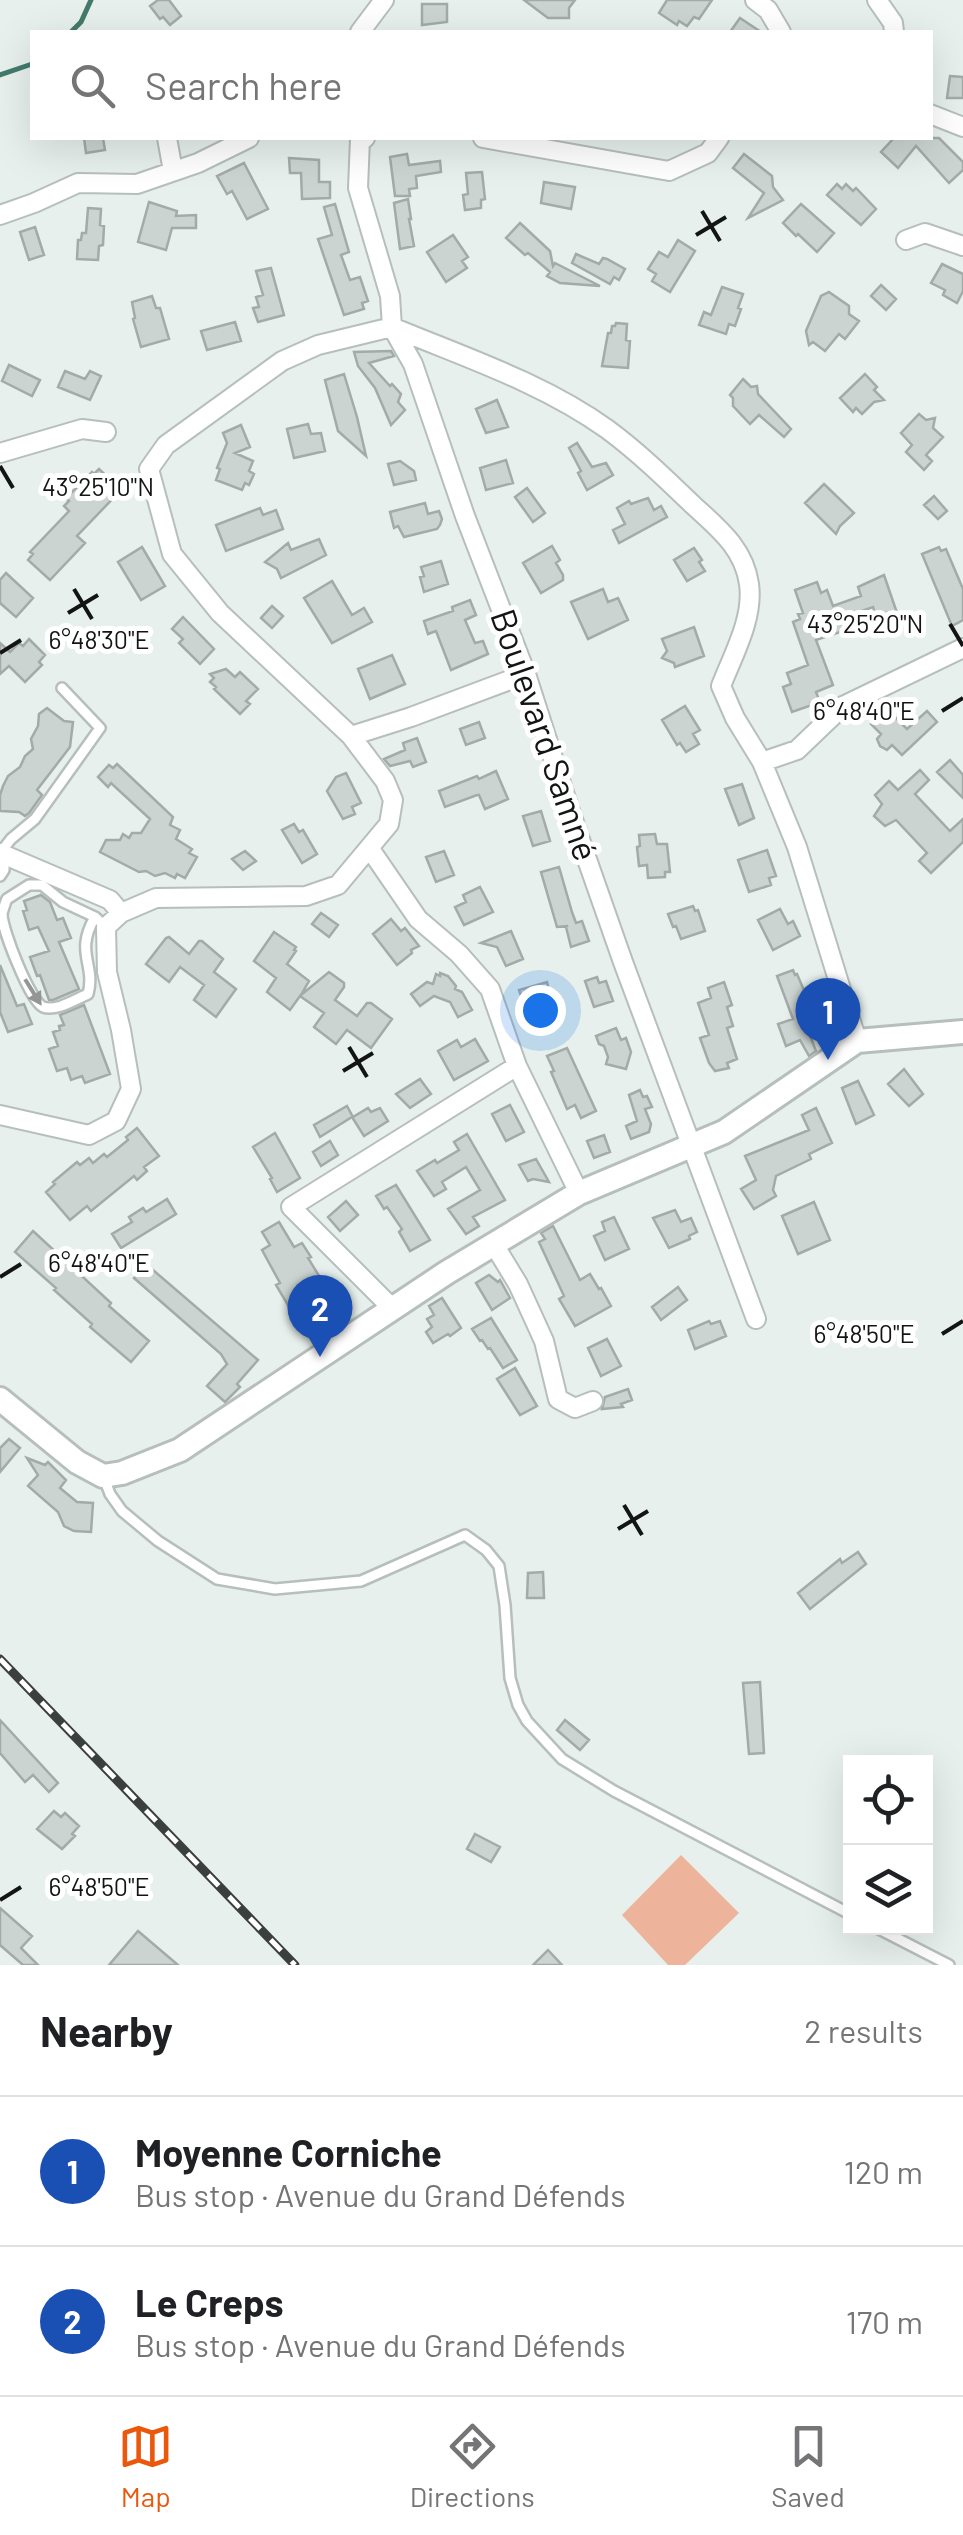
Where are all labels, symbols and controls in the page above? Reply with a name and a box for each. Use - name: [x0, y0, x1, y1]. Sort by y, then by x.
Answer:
- search box: [30, 30, 933, 140]
- icon: search: [65, 58, 120, 113]
- text: Search here: [145, 62, 343, 108]
- text: 43°25'10"N: [42, 471, 154, 501]
- street label: Boulevard Samné: [483, 603, 609, 866]
- text: 43°25'20"N: [807, 608, 923, 638]
- text: 6°48'30"E: [48, 624, 150, 654]
- text: 6°48'40"E: [813, 695, 915, 725]
- pin: 1: [796, 978, 860, 1060]
- one-way arrow: [23, 979, 42, 1006]
- your location: [515, 985, 566, 1036]
- text: 6°48'40"E: [48, 1247, 150, 1277]
- pin: 2: [288, 1274, 352, 1357]
- text: 6°48'50"E: [813, 1318, 915, 1348]
- map controls: [843, 1755, 933, 1935]
- button: locate: [843, 1755, 933, 1845]
- button: layers: [843, 1845, 933, 1935]
- text: 6°48'50"E: [48, 1871, 150, 1901]
- text: Nearby: [40, 2005, 173, 2055]
- text: 2 results: [804, 2011, 923, 2049]
- text: Moyenne Corniche: [135, 2129, 442, 2175]
- text: 1: [67, 2152, 78, 2190]
- text: 120 m: [844, 2152, 923, 2190]
- text: Bus stop · Avenue du Grand Défends: [135, 2175, 626, 2213]
- text: Le Creps: [135, 2279, 284, 2325]
- text: 2: [64, 2302, 81, 2340]
- text: 170 m: [846, 2302, 923, 2340]
- text: Bus stop · Avenue du Grand Défends: [135, 2325, 626, 2363]
- tab: Map: [118, 2419, 173, 2513]
- tab: Directions: [410, 2419, 535, 2513]
- tab: Saved: [771, 2419, 845, 2513]

